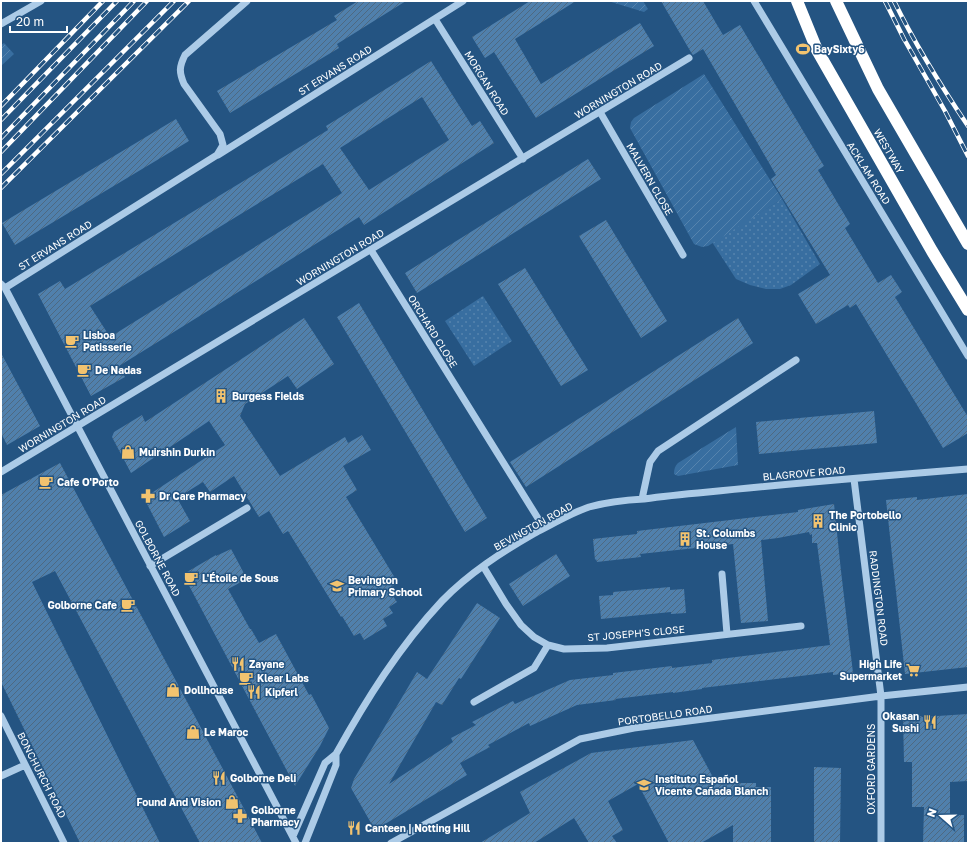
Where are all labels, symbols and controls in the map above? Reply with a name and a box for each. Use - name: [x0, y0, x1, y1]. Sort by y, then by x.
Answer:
- scale bar: [10, 8, 67, 34]
- text: 20 m: [16, 14, 44, 29]
- sports icon: BaySixty6: [795, 41, 811, 57]
- street label: ST ERVANS ROAD: [296, 43, 374, 97]
- place label: BaySixty6: [814, 43, 865, 55]
- street label: MORGAN ROAD: [462, 48, 512, 118]
- street label: WORNINGTON ROAD: [572, 59, 664, 121]
- street label: WESTWAY: [871, 127, 907, 176]
- street label: ACKLAM ROAD: [845, 139, 893, 207]
- street label: MALVERN CLOSE: [624, 141, 676, 217]
- street label: ST ERVANS ROAD: [16, 218, 94, 272]
- street label: WORNINGTON ROAD: [294, 226, 386, 288]
- street label: ORCHARD CLOSE: [406, 292, 460, 370]
- place label: Lisboa Patisserie: [83, 329, 132, 353]
- cafe icon: Lisboa Patisserie: [64, 333, 80, 349]
- cafe icon: De Nadas: [76, 362, 92, 378]
- place label: De Nadas: [95, 364, 142, 376]
- building icon: Burgess Fields: [213, 388, 229, 404]
- place label: Burgess Fields: [232, 390, 305, 402]
- street label: WORNINGTON ROAD: [16, 393, 108, 455]
- shop icon: Muirshin Durkin: [120, 444, 136, 460]
- place label: Muirshin Durkin: [139, 446, 215, 458]
- street label: BLAGROVE ROAD: [762, 463, 846, 483]
- cafe icon: Cafe O'Porto: [38, 474, 54, 490]
- place label: Cafe O'Porto: [57, 476, 119, 488]
- pharmacy icon: Dr Care Pharmacy: [140, 488, 156, 504]
- place label: Dr Care Pharmacy: [159, 490, 246, 502]
- street label: BEVINGTON ROAD: [491, 499, 575, 553]
- place label: The Portobello Clinic: [829, 509, 901, 533]
- building icon: The Portobello Clinic: [810, 513, 826, 529]
- street label: GOLBORNE ROAD: [133, 518, 183, 598]
- place label: St. Columbs House: [696, 527, 756, 551]
- building icon: St. Columbs House: [677, 531, 693, 547]
- street label: RADDINGTON ROAD: [867, 549, 891, 647]
- cafe icon: L'Étoile de Sous: [183, 570, 199, 586]
- place label: L'Étoile de Sous: [202, 572, 279, 584]
- place label: Bevington Primary School: [348, 574, 423, 598]
- school or university icon: Bevington Primary School: [329, 578, 345, 594]
- cafe icon: Golborne Cafe: [120, 597, 136, 613]
- place label: Golborne Cafe: [47, 599, 117, 611]
- street label: ST JOSEPH'S CLOSE: [587, 623, 685, 643]
- restaurant icon: Zayane: [230, 656, 246, 672]
- place label: Zayane: [249, 658, 284, 670]
- place label: High Life Supermarket: [840, 658, 902, 682]
- supermarket icon: High Life Supermarket: [905, 662, 921, 678]
- cafe icon: Klear Labs: [238, 670, 254, 686]
- place label: Klear Labs: [257, 672, 309, 684]
- shop icon: Dollhouse: [165, 682, 181, 698]
- place label: Dollhouse: [184, 684, 233, 696]
- restaurant icon: Kipferl: [246, 684, 262, 700]
- place label: Kipferl: [265, 686, 298, 698]
- street label: PORTOBELLO ROAD: [617, 702, 713, 728]
- place label: Okasan Sushi: [882, 710, 919, 734]
- restaurant icon: Okasan Sushi: [922, 714, 938, 730]
- shop icon: Le Maroc: [185, 724, 201, 740]
- street label: OXFORD GARDENS: [865, 724, 877, 814]
- place label: Le Maroc: [204, 726, 249, 738]
- street label: BONCHURCH ROAD: [15, 730, 69, 820]
- restaurant icon: Golborne Deli: [211, 770, 227, 786]
- place label: Golborne Deli: [230, 772, 297, 784]
- place label: Instituto Español Vicente Cañada Blanch: [655, 773, 768, 797]
- school or university icon: Instituto Español Vicente Cañada Blanch: [636, 777, 652, 793]
- shop icon: Found And Vision: [224, 794, 240, 810]
- place label: Found And Vision: [136, 796, 221, 808]
- north arrow: [921, 796, 961, 836]
- place label: Golborne Pharmacy: [251, 804, 300, 828]
- text: N: [924, 806, 939, 819]
- pharmacy icon: Golborne Pharmacy: [232, 808, 248, 824]
- restaurant icon: Canteen | Notting Hill: [346, 820, 362, 836]
- place label: Canteen | Notting Hill: [365, 822, 471, 834]

